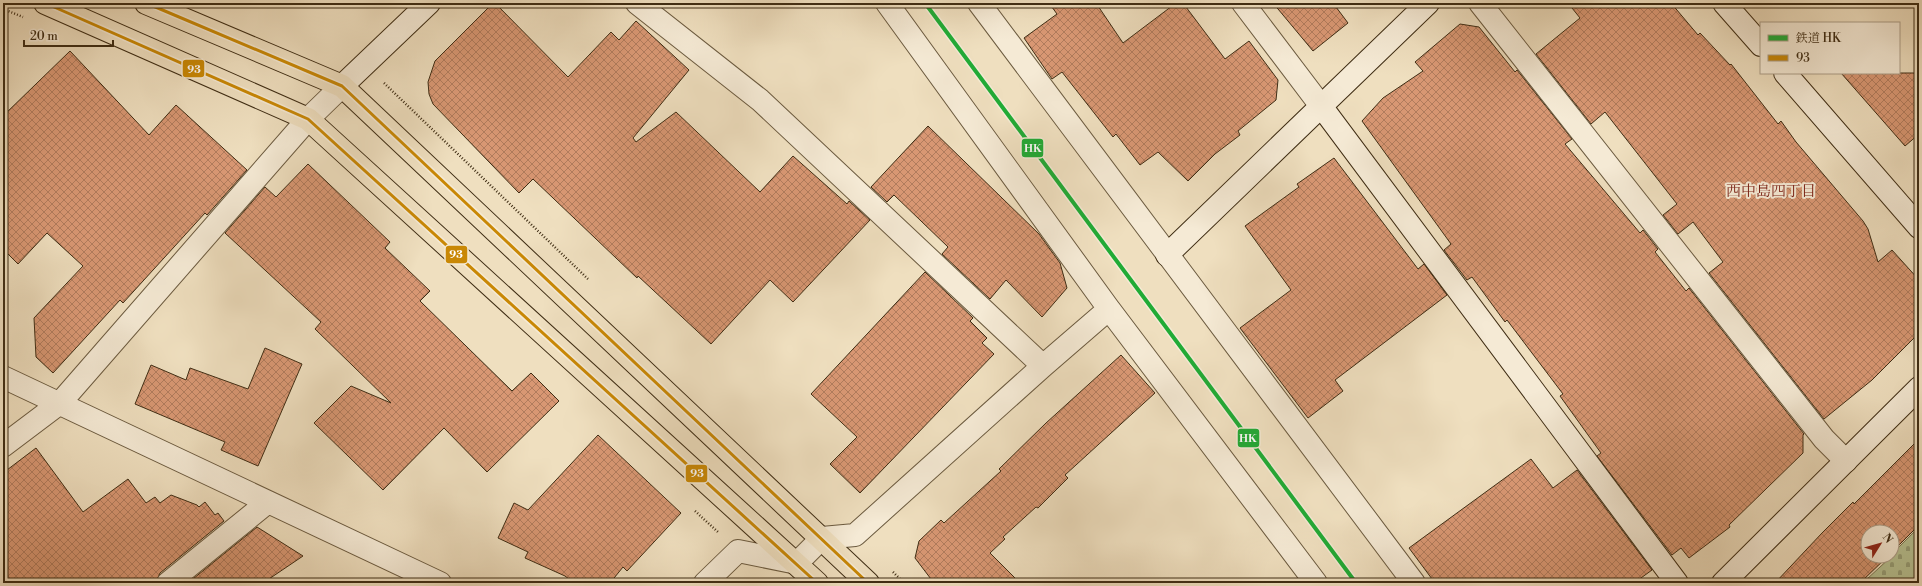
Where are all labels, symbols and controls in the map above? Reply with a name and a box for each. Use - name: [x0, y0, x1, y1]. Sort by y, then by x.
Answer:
- scale bar: [24, 22, 113, 48]
- legend: [1760, 22, 1900, 74]
- text: 20 m: [30, 29, 58, 44]
- text: 鉄道 HK: [1795, 31, 1842, 46]
- text: 93: [1796, 51, 1810, 66]
- line badge: 93: [182, 59, 205, 78]
- text: 93: [187, 63, 201, 77]
- line badge: HK: [1021, 138, 1044, 158]
- text: HK: [1024, 142, 1043, 156]
- district label: 西中島四丁目: [1726, 182, 1816, 201]
- line badge: 93: [445, 245, 468, 264]
- text: 93: [449, 248, 463, 262]
- line badge: HK: [1237, 428, 1260, 448]
- text: HK: [1239, 432, 1258, 446]
- line badge: 93: [685, 464, 708, 483]
- text: 93: [690, 467, 704, 481]
- north arrow: [1860, 524, 1900, 564]
- text: N: [1879, 531, 1896, 547]

